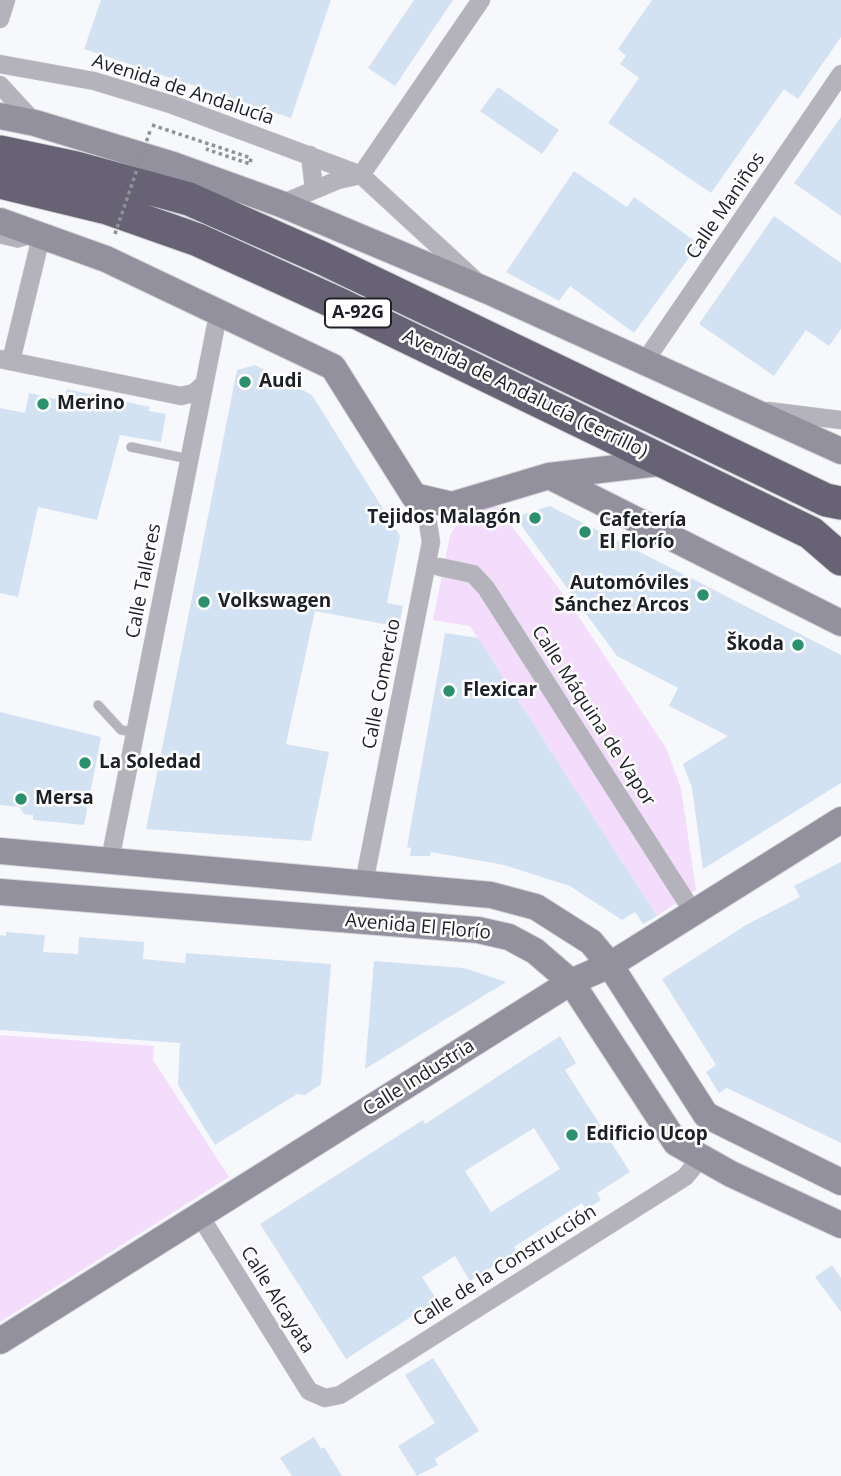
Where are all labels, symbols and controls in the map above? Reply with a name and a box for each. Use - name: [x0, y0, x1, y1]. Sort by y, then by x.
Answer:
- street label: Avenida de Andalucía: [89, 50, 277, 130]
- street label: Calle Maniños: [682, 148, 770, 264]
- road number: A-92G: [325, 298, 391, 328]
- street label: Avenida de Andalucía (Cerrillo): [399, 325, 651, 463]
- place label: Audi: [259, 371, 302, 393]
- marker: Audi: [237, 374, 253, 390]
- place label: Merino: [57, 393, 125, 415]
- marker: Merino: [35, 396, 51, 412]
- place label: Tejidos Malagón: [367, 507, 521, 529]
- marker: Tejidos Malagón: [527, 510, 543, 526]
- place label: Cafetería El Florío: [599, 510, 687, 554]
- street label: Calle Talleres: [122, 522, 166, 640]
- marker: Cafetería El Florío: [577, 524, 593, 540]
- place label: Automóviles Sánchez Arcos: [554, 573, 689, 617]
- marker: Automóviles Sánchez Arcos: [695, 587, 711, 603]
- place label: Volkswagen: [218, 591, 331, 613]
- marker: Volkswagen: [196, 594, 212, 610]
- street label: Calle Comercio: [358, 617, 406, 751]
- street label: Calle Máquina de Vapor: [526, 622, 660, 810]
- place label: Škoda: [726, 634, 784, 656]
- marker: Škoda: [790, 637, 806, 653]
- place label: Flexicar: [463, 680, 537, 702]
- marker: Flexicar: [441, 683, 457, 699]
- place label: La Soledad: [99, 752, 201, 774]
- marker: La Soledad: [77, 755, 93, 771]
- place label: Mersa: [35, 788, 94, 810]
- marker: Mersa: [13, 791, 29, 807]
- street label: Avenida El Florío: [344, 909, 492, 945]
- street label: Calle Industria: [359, 1035, 479, 1121]
- place label: Edificio Ucop: [586, 1124, 708, 1146]
- marker: Edificio Ucop: [564, 1127, 580, 1143]
- street label: Calle de la Construcción: [409, 1200, 601, 1332]
- street label: Calle Alcayata: [235, 1242, 319, 1358]

